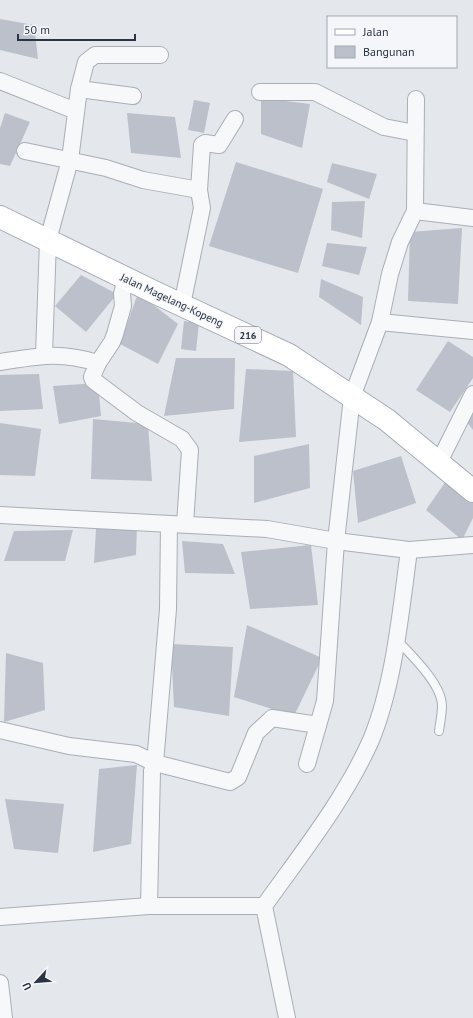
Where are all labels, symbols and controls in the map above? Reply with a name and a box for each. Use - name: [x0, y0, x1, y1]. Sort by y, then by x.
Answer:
- scale bar: [18, 16, 135, 42]
- legend: [327, 16, 457, 68]
- text: 50 m: [24, 22, 50, 37]
- text: Jalan: [362, 24, 388, 39]
- text: Bangunan: [363, 44, 415, 59]
- street label: Jalan Magelang-Kopeng: [117, 270, 226, 330]
- road number: 216: [235, 327, 261, 343]
- north arrow: [16, 962, 56, 1002]
- text: U: [19, 980, 35, 993]

